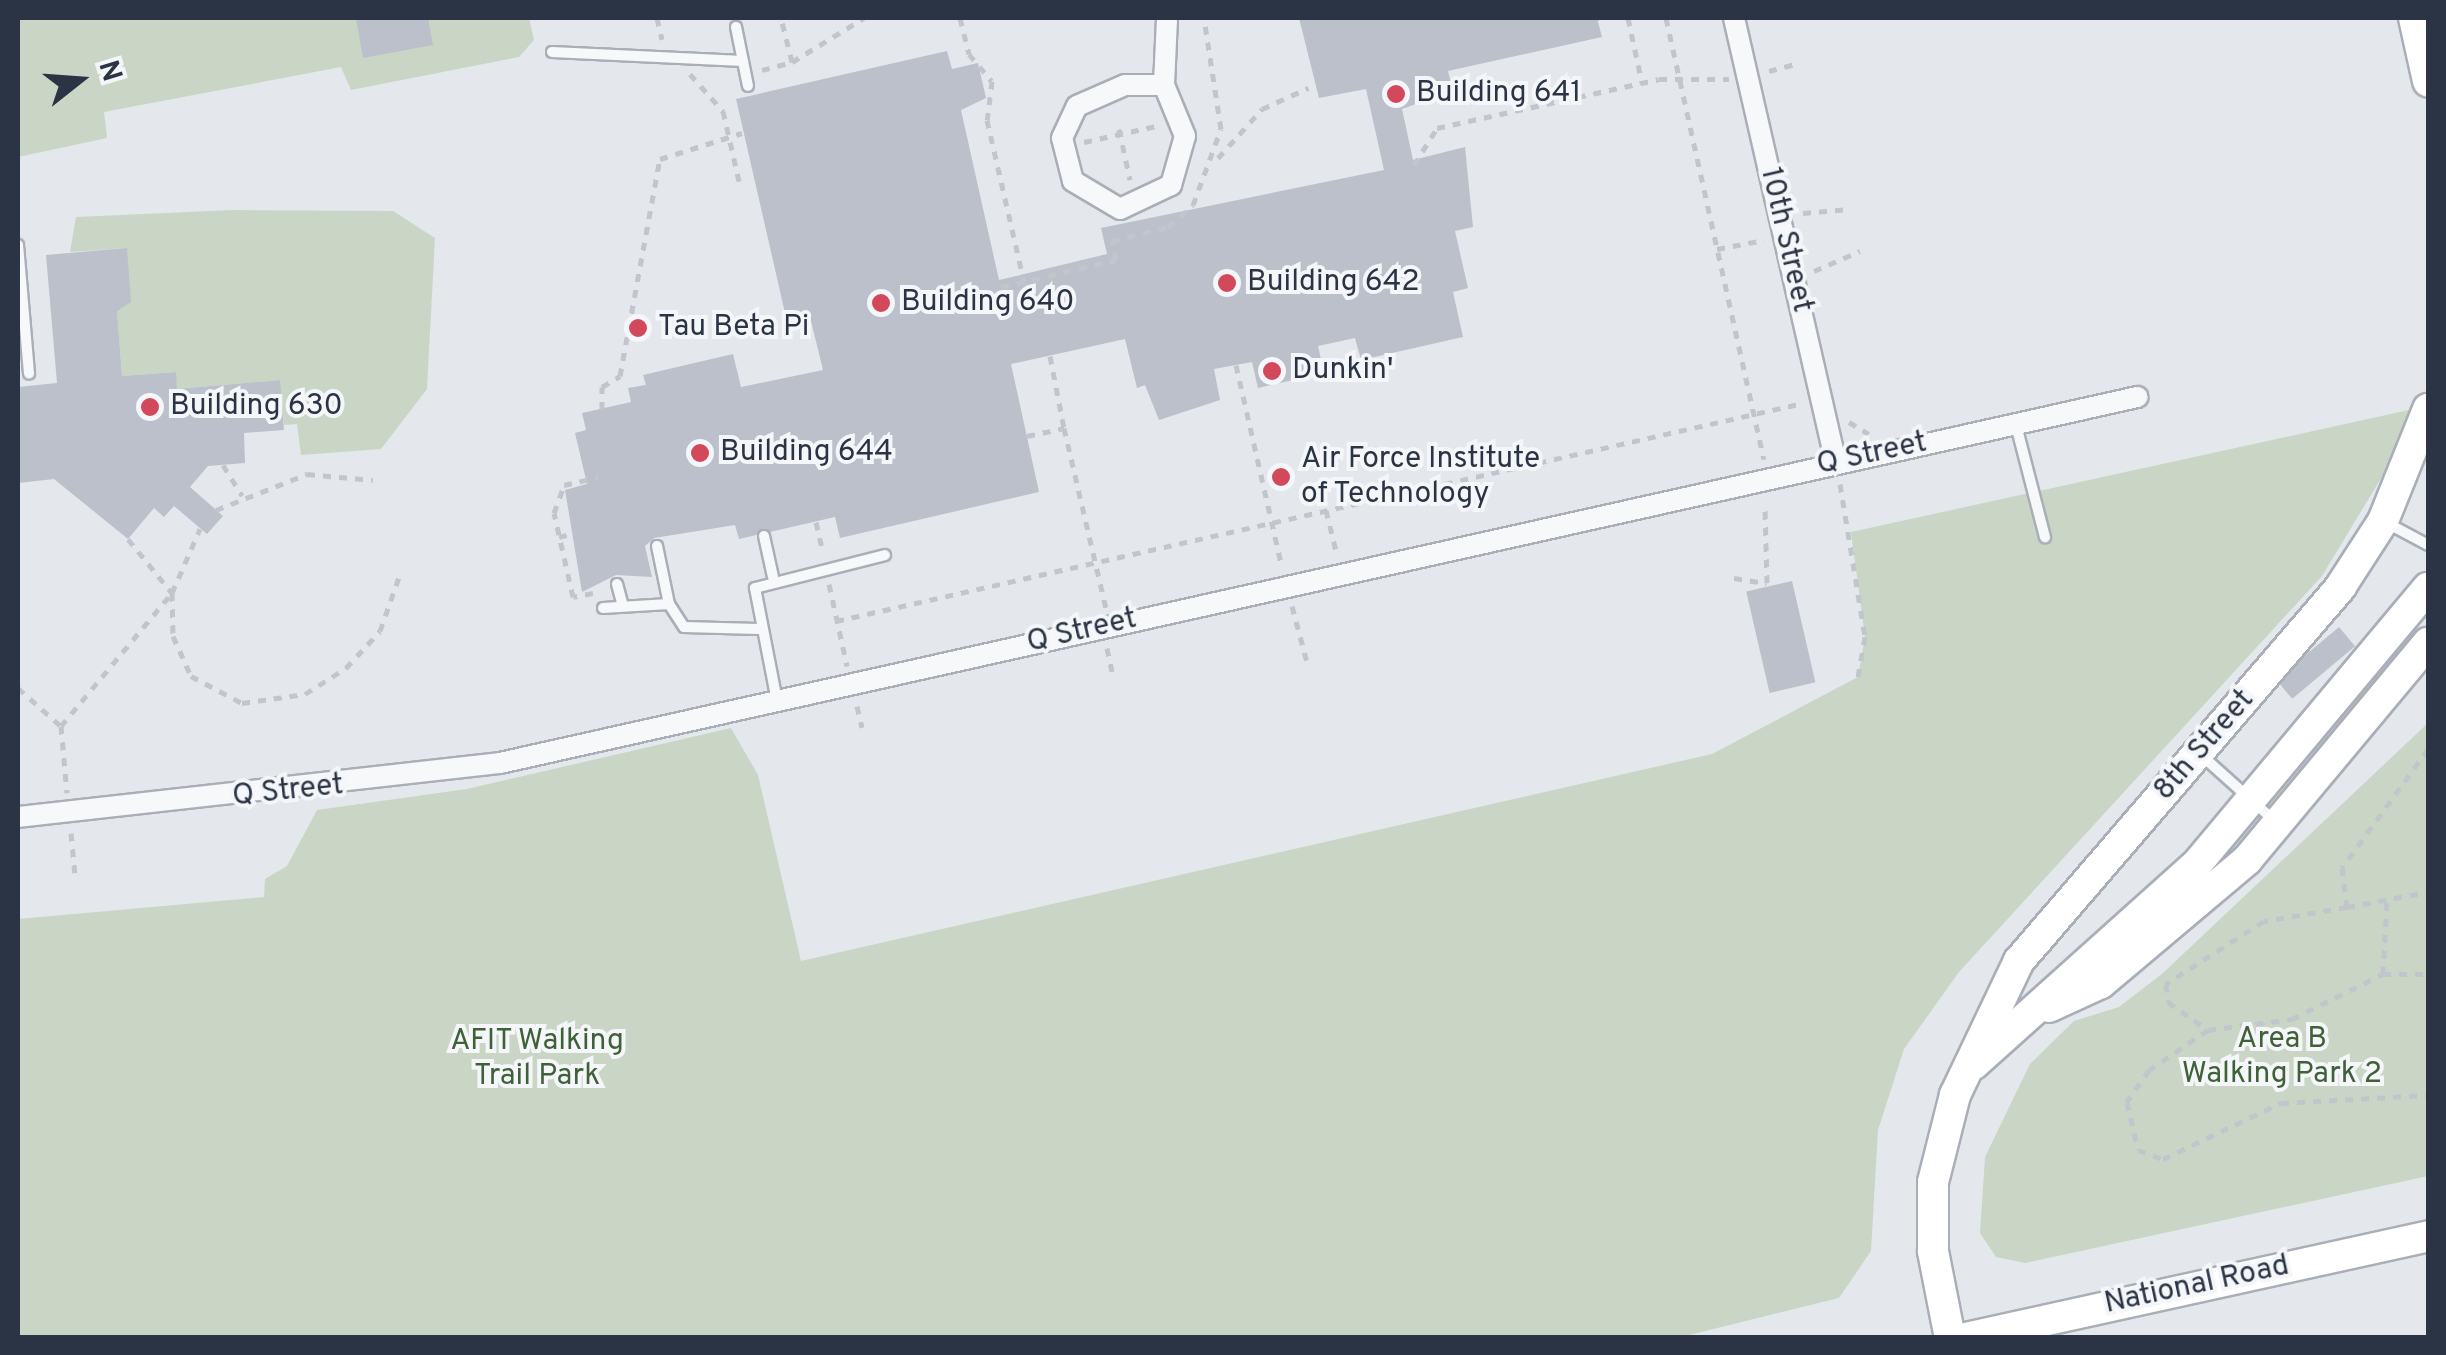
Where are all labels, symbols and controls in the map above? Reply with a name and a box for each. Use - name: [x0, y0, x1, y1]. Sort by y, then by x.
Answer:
- north arrow: [30, 30, 130, 130]
- text: N: [89, 56, 129, 86]
- place label: Building 641: [1416, 76, 1582, 112]
- marker: Building 641: [1385, 83, 1407, 105]
- street label: 10th Street: [1751, 164, 1819, 316]
- place label: Building 642: [1247, 265, 1420, 301]
- marker: Building 642: [1216, 272, 1238, 294]
- place label: Building 640: [901, 285, 1075, 321]
- marker: Building 640: [870, 292, 892, 314]
- place label: Tau Beta Pi: [658, 310, 809, 346]
- marker: Tau Beta Pi: [627, 317, 649, 339]
- place label: Dunkin': [1292, 353, 1393, 389]
- marker: Dunkin': [1261, 360, 1283, 382]
- place label: Building 630: [170, 389, 343, 425]
- marker: Building 630: [139, 396, 161, 418]
- street label: Q Street: [1814, 426, 1930, 484]
- place label: Building 644: [720, 435, 893, 471]
- marker: Building 644: [689, 442, 711, 464]
- place label: Air Force Institute of Technology: [1301, 442, 1540, 512]
- marker: Air Force Institute of Technology: [1270, 466, 1292, 488]
- street label: Q Street: [1024, 602, 1140, 662]
- street label: 8th Street: [2147, 683, 2263, 809]
- street label: Q Street: [231, 768, 345, 816]
- park label: Area B Walking Park 2: [2182, 1022, 2382, 1092]
- park label: AFIT Walking Trail Park: [449, 1024, 625, 1094]
- street label: National Road: [2101, 1249, 2293, 1323]

